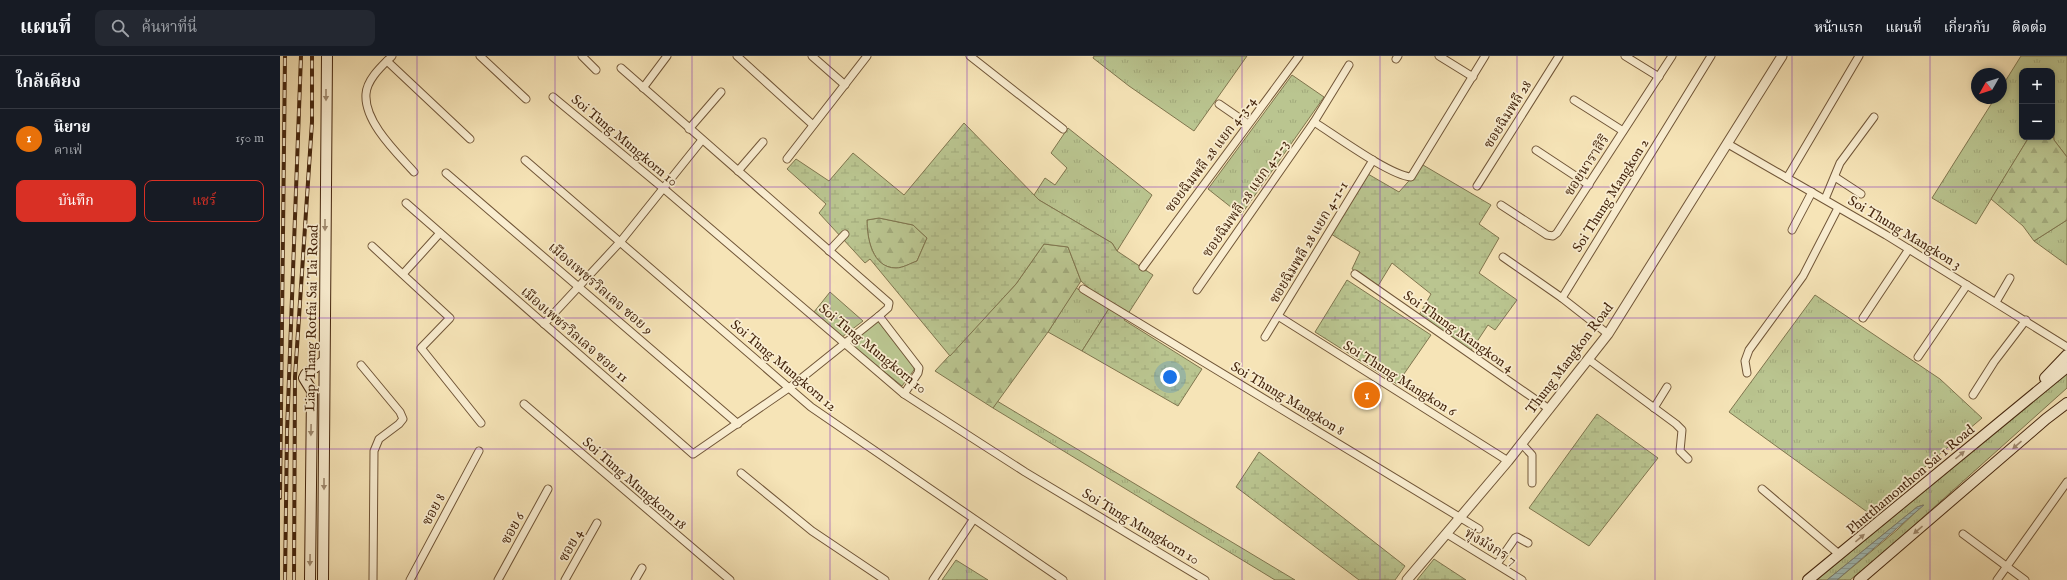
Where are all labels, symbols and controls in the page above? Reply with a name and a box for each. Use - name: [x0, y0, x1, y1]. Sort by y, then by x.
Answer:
- search box: [95, 10, 375, 46]
- text: แผนที่: [20, 16, 71, 40]
- icon: search: [109, 17, 131, 39]
- text: ค้นหาที่นี่: [141, 18, 197, 37]
- text: หน้าแรก: [1814, 19, 1863, 37]
- text: แผนที่: [1885, 19, 1922, 37]
- text: เกี่ยวกับ: [1944, 19, 1990, 37]
- text: ติดต่อ: [2012, 19, 2047, 37]
- north arrow: [1971, 68, 2007, 104]
- map controls: [2019, 68, 2055, 140]
- button: +: [2019, 68, 2055, 104]
- text: ใกล้เคียง: [16, 72, 81, 93]
- street label: ซอยฉิมพลี 28: [1480, 77, 1536, 152]
- one-way arrow: [323, 89, 329, 102]
- street label: Soi Tung Mungkorn 10: [567, 91, 681, 191]
- street label: ซอยฉิมพลี 28 แยก 4-3-4: [1161, 93, 1261, 216]
- button: −: [2019, 104, 2055, 140]
- text: นิยาย: [54, 118, 91, 137]
- text: 1: [27, 130, 31, 147]
- text: 150 m: [235, 130, 264, 147]
- street label: ซอยนาราสิริ: [1560, 131, 1613, 200]
- street label: Soi Thung Mangkon 2: [1569, 135, 1653, 256]
- street label: ซอยฉิมพลี 28 แยก 4-1-3: [1198, 136, 1293, 261]
- text: คาเฟ่: [54, 142, 82, 159]
- street label: ซอยฉิมพลี 28 แยก 4-1-1: [1265, 178, 1352, 307]
- button: บันทึก: [16, 180, 136, 222]
- button: แชร์: [144, 180, 264, 222]
- street label: Soi Thung Mangkon 3: [1844, 192, 1965, 274]
- one-way arrow: [322, 219, 329, 231]
- street label: Liap Thang Rotfai Sai Tai Road: [301, 224, 323, 412]
- street label: เมืองเพชรวิลเลจ ซอย 9: [544, 238, 656, 339]
- street label: เมืองเพชรวิลเลจ ซอย 11: [517, 283, 632, 387]
- street label: Soi Thung Mangkon 4: [1400, 287, 1517, 377]
- street label: Thung Mangkon Road: [1522, 299, 1618, 418]
- street label: Soi Tung Mungkorn 10: [815, 300, 930, 398]
- street label: Soi Tung Mungkorn 12: [726, 316, 841, 416]
- street label: Soi Thung Mangkon 6: [1340, 337, 1460, 422]
- street label: Soi Thung Mangkon 8: [1227, 358, 1348, 440]
- your location: [1160, 367, 1180, 387]
- pin: 1: [1354, 380, 1380, 410]
- street label: Phutthamonthon Sai 1 Road: [1843, 421, 1979, 539]
- one-way arrow: [308, 424, 314, 437]
- street label: Soi Tung Mungkorn 18: [578, 434, 690, 534]
- one-way arrow: [2011, 440, 2022, 449]
- one-way arrow: [1955, 450, 1966, 459]
- one-way arrow: [320, 478, 327, 490]
- street label: Soi Tung Mungkorn 10: [1079, 485, 1203, 569]
- street label: ซอย 8: [418, 490, 450, 529]
- street label: ซอย 6: [497, 508, 530, 548]
- street label: ทุ่งมังกร 7: [1461, 524, 1520, 569]
- one-way arrow: [1913, 525, 1923, 534]
- street label: ซอย 4: [555, 526, 587, 565]
- one-way arrow: [1855, 534, 1866, 543]
- one-way arrow: [307, 554, 313, 567]

